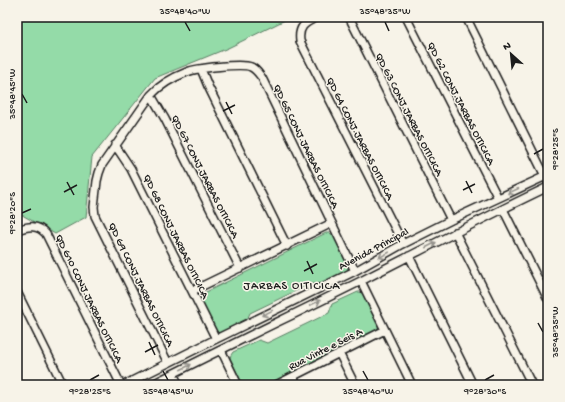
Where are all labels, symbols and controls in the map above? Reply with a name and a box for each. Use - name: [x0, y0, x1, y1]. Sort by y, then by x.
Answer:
- text: 35°48'40"W: [159, 6, 211, 18]
- text: 35°48'35"W: [359, 6, 411, 18]
- north arrow: [491, 34, 531, 74]
- street label: QD G2 CONJ.JARBAS OITICICA: [424, 40, 497, 168]
- text: N: [501, 40, 513, 54]
- street label: QD G3 CONJ.JARBAS OITICICA: [372, 51, 445, 179]
- text: 35°48'45"W: [7, 68, 19, 120]
- street label: QD G4 CONJ.JARBAS OITICICA: [323, 76, 396, 203]
- street label: QD G5 CONJ.JARBAS OITICICA: [270, 83, 341, 211]
- street label: QD G7 CONJ.JARBAS OITICICA: [168, 113, 241, 241]
- text: 9°28'25"S: [550, 128, 562, 171]
- street label: QD G8 CONJ.JARBAS OITICICA: [140, 173, 211, 301]
- one-way arrow: [507, 188, 519, 195]
- text: 9°28'20"S: [7, 192, 19, 235]
- street label: QD G9 CONJ.JARBAS OITICICA: [105, 221, 176, 349]
- street label: Avenida Principal: [337, 226, 411, 273]
- street label: QD G10 CONJ.JARBAS OITICICA: [52, 233, 125, 366]
- one-way arrow: [425, 240, 437, 248]
- one-way arrow: [378, 252, 390, 259]
- district label: JARBAS OITICICA: [244, 280, 340, 294]
- one-way arrow: [309, 299, 321, 306]
- text: 35°48'35"W: [550, 306, 562, 358]
- one-way arrow: [262, 310, 274, 317]
- street label: Rua Vinte e Seis A: [287, 326, 365, 373]
- one-way arrow: [180, 363, 192, 370]
- text: 9°28'25"S: [68, 386, 111, 398]
- text: 35°48'45"W: [142, 386, 194, 398]
- text: 35°48'40"W: [342, 386, 394, 398]
- text: 9°28'30"S: [463, 386, 506, 398]

